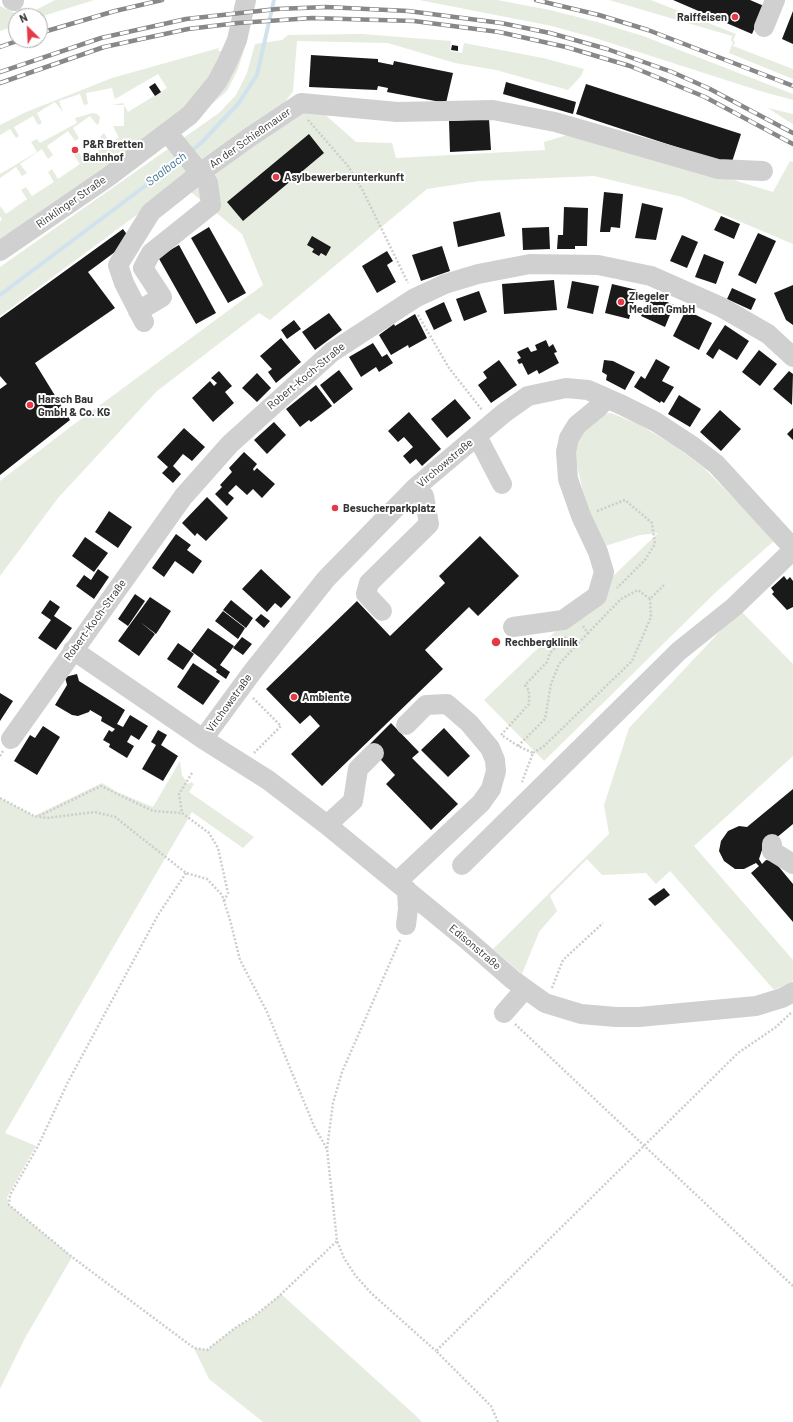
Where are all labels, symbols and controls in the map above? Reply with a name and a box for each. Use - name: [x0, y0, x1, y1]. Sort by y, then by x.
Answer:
- north arrow: [8, 8, 48, 48]
- text: N: [17, 10, 29, 25]
- place label: Raiffeisen: [677, 10, 727, 24]
- marker: Raiffeisen: [730, 12, 740, 22]
- street label: An der Schießmauer: [207, 105, 293, 171]
- place label: P&R Bretten Bahnhof: [83, 137, 143, 163]
- marker: P&R Bretten Bahnhof: [70, 145, 80, 155]
- water label: Saalbach: [143, 149, 189, 189]
- place label: Asylbewerberunterkunft: [284, 170, 404, 184]
- marker: Asylbewerberunterkunft: [271, 172, 281, 182]
- street label: Rinklinger Straße: [34, 173, 108, 231]
- place label: Ziegeler Medien GmbH: [629, 289, 695, 315]
- marker: Ziegeler Medien GmbH: [616, 297, 626, 307]
- street label: Robert-Koch-Straße: [264, 340, 348, 412]
- place label: Harsch Bau GmbH & Co. KG: [38, 392, 110, 418]
- marker: Harsch Bau GmbH & Co. KG: [25, 400, 35, 410]
- street label: Virchowstraße: [414, 436, 476, 490]
- place label: Besucherparkplatz: [343, 501, 435, 515]
- marker: Besucherparkplatz: [330, 503, 340, 513]
- street label: Robert-Koch-Straße: [61, 577, 129, 663]
- place label: Rechbergklinik: [505, 635, 578, 649]
- marker: Rechbergklinik: [490, 636, 502, 648]
- street label: Virchowstraße: [203, 671, 255, 735]
- place label: Ambiente: [302, 690, 350, 704]
- marker: Ambiente: [289, 692, 299, 702]
- street label: Edisonstraße: [446, 922, 504, 972]

